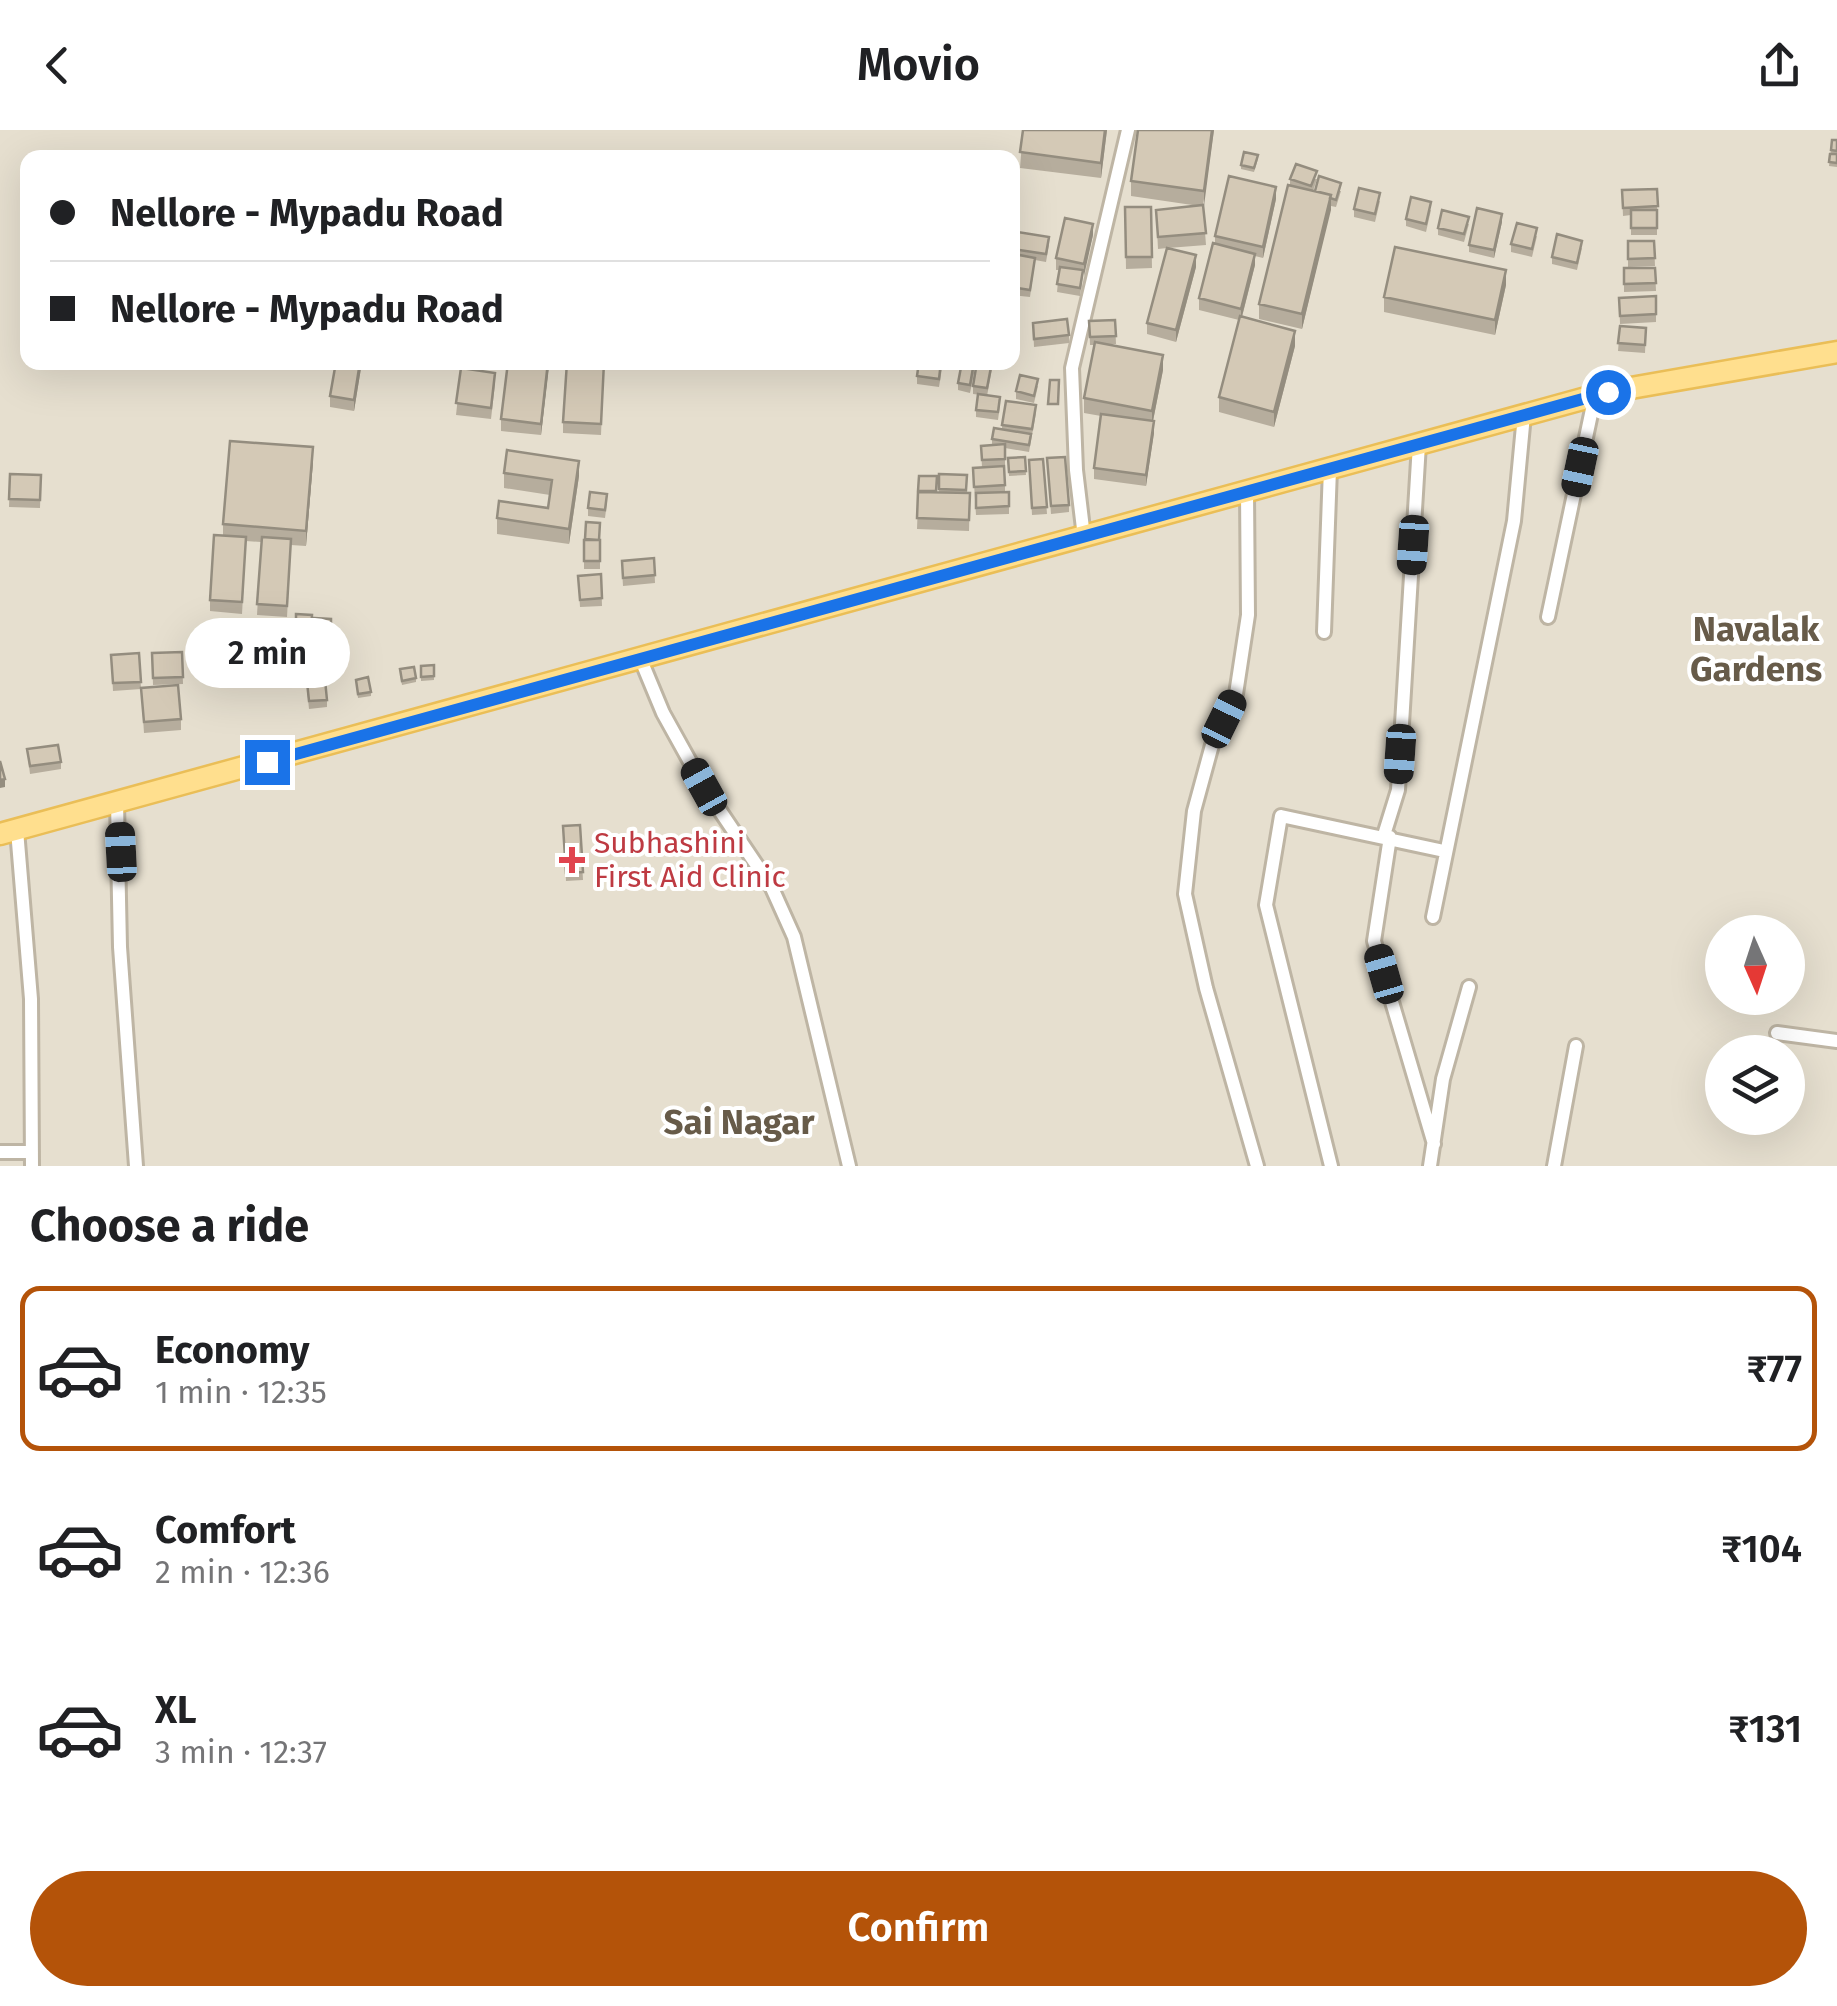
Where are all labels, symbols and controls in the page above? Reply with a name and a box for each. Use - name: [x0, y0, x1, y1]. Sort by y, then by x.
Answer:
- icon: back: [30, 38, 85, 93]
- text: Movio: [857, 38, 980, 92]
- icon: share: [1752, 38, 1807, 93]
- text: Nellore - Mypadu Road: [110, 190, 504, 236]
- text: Nellore - Mypadu Road: [110, 286, 504, 332]
- route start: [1586, 370, 1631, 415]
- car: [1559, 435, 1601, 499]
- car: [1396, 514, 1430, 576]
- district label: Navalak Gardens: [1690, 608, 1822, 690]
- callout: 2 min: [184, 617, 350, 687]
- text: 2 min: [228, 634, 307, 672]
- car: [1197, 685, 1251, 753]
- car: [1383, 723, 1417, 785]
- route end: [245, 740, 290, 785]
- car: [676, 753, 732, 821]
- car: [104, 821, 138, 883]
- place label: Subhashini First Aid Clinic: [594, 825, 786, 895]
- marker: Subhashini First Aid Clinic: [559, 847, 585, 873]
- north arrow: [1705, 915, 1805, 1015]
- map controls: [1705, 915, 1805, 1135]
- car: [1361, 941, 1407, 1007]
- button: layers: [1705, 1035, 1805, 1135]
- district label: Sai Nagar: [663, 1101, 816, 1143]
- text: Choose a ride: [30, 1199, 309, 1253]
- icon: car: [35, 1324, 125, 1414]
- text: Economy: [155, 1327, 310, 1373]
- text: ₹77: [1746, 1346, 1802, 1392]
- text: 1 min · 12:35: [155, 1373, 327, 1411]
- icon: car: [35, 1504, 125, 1594]
- text: Comfort: [155, 1507, 296, 1553]
- text: ₹104: [1721, 1526, 1802, 1572]
- text: 2 min · 12:36: [155, 1553, 330, 1591]
- icon: car: [35, 1684, 125, 1774]
- text: XL: [155, 1687, 197, 1733]
- text: ₹131: [1728, 1706, 1802, 1752]
- text: 3 min · 12:37: [155, 1733, 327, 1771]
- button: Confirm: [30, 1871, 1807, 1986]

